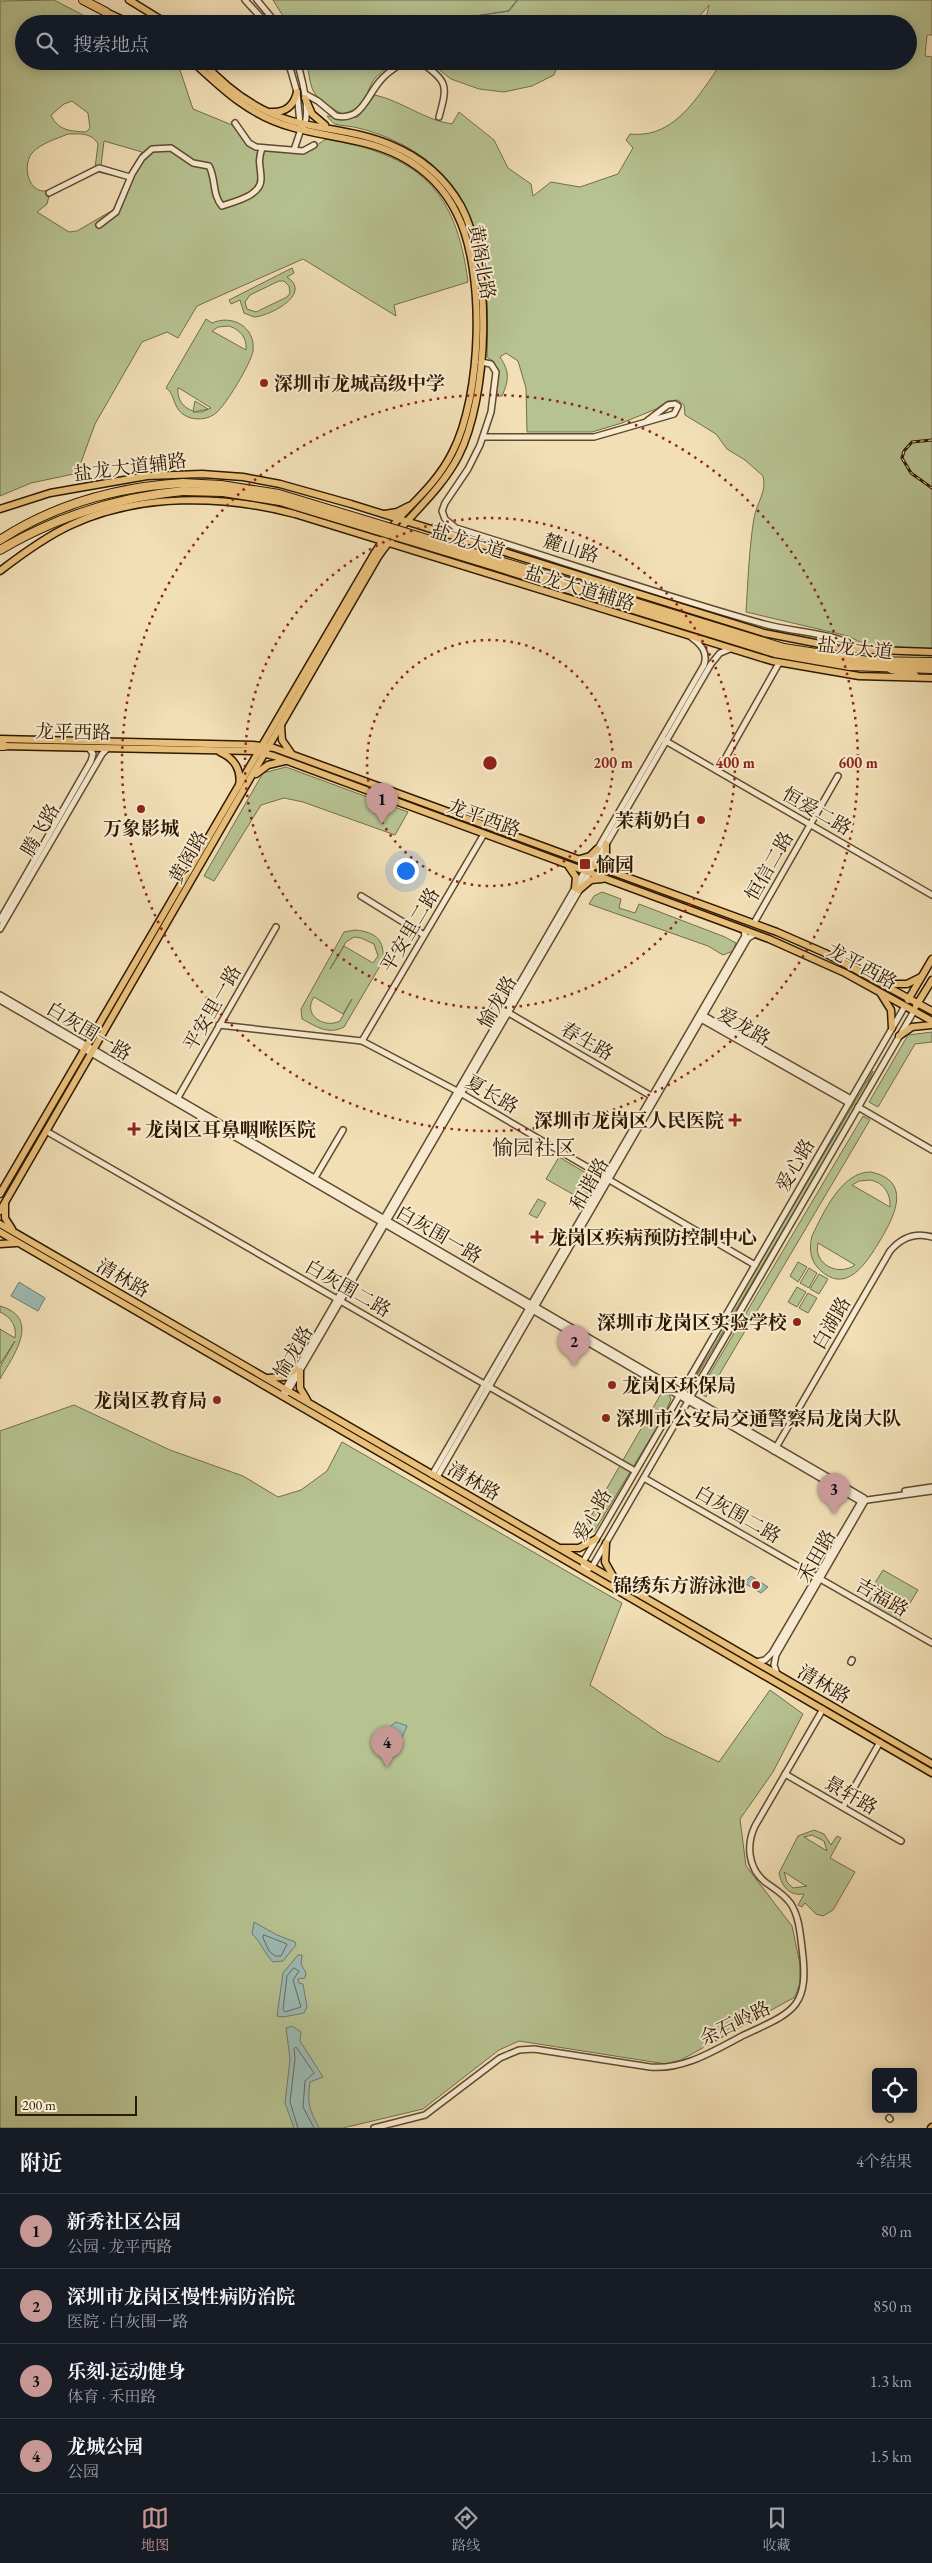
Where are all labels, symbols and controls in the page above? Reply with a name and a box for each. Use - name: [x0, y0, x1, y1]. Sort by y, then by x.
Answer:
- search box: [15, 15, 917, 70]
- icon: search: [33, 29, 61, 57]
- text: 搜索地点: [73, 32, 149, 57]
- street label: 黄阁北路: [463, 222, 501, 302]
- place label: 深圳市龙城高级中学: [274, 371, 445, 396]
- marker: 深圳市龙城高级中学: [258, 377, 270, 389]
- street label: 盐龙大道辅路: [72, 448, 188, 486]
- street label: 盐龙大道: [428, 518, 508, 564]
- street label: 麓山路: [540, 528, 602, 568]
- street label: 盐龙大道辅路: [522, 559, 638, 617]
- street label: 盐龙大道: [816, 632, 894, 664]
- street label: 龙平西路: [35, 719, 111, 745]
- text: 200 m: [593, 753, 633, 772]
- text: 400 m: [715, 753, 755, 772]
- text: 600 m: [838, 753, 878, 772]
- centre of rings: [481, 754, 499, 772]
- street label: 恒爱二路: [778, 781, 856, 841]
- pin: 1: [366, 783, 398, 824]
- street label: 龙平西路: [444, 793, 524, 843]
- street label: 腾飞路: [15, 799, 65, 861]
- marker: 万象影城: [135, 803, 147, 815]
- place label: 茉莉奶白: [615, 808, 691, 833]
- marker: 茉莉奶白: [695, 814, 707, 826]
- place label: 万象影城: [103, 816, 179, 841]
- street label: 黄阁路: [163, 826, 213, 888]
- street label: 恒信二路: [739, 827, 799, 905]
- place label: 愉园: [596, 852, 634, 877]
- marker: 愉园: [578, 857, 592, 871]
- your location: [393, 858, 419, 884]
- street label: 平安里二路: [375, 883, 445, 977]
- street label: 龙平西路: [823, 937, 901, 995]
- street label: 平安里一路: [177, 961, 247, 1055]
- street label: 愉龙路: [472, 971, 522, 1033]
- street label: 白灰围一路: [42, 996, 136, 1066]
- street label: 爱龙路: [713, 1001, 775, 1051]
- street label: 春生路: [556, 1016, 618, 1066]
- street label: 夏长路: [461, 1069, 523, 1119]
- place label: 深圳市龙岗区人民医院: [534, 1108, 724, 1133]
- marker: 深圳市龙岗区人民医院: [728, 1113, 742, 1127]
- place label: 龙岗区耳鼻咽喉医院: [145, 1117, 316, 1142]
- marker: 龙岗区耳鼻咽喉医院: [127, 1122, 141, 1136]
- district label: 愉园社区: [492, 1134, 576, 1161]
- street label: 爱心路: [770, 1134, 820, 1196]
- street label: 和谐路: [564, 1153, 614, 1215]
- street label: 白灰围一路: [392, 1199, 486, 1269]
- place label: 龙岗区疾病预防控制中心: [548, 1225, 757, 1250]
- marker: 龙岗区疾病预防控制中心: [530, 1230, 544, 1244]
- street label: 清林路: [92, 1253, 154, 1303]
- street label: 白灰围二路: [301, 1253, 395, 1323]
- street label: 白湖路: [806, 1292, 856, 1354]
- place label: 深圳市龙岗区实验学校: [597, 1310, 787, 1335]
- marker: 深圳市龙岗区实验学校: [791, 1316, 803, 1328]
- street label: 愉龙路: [268, 1321, 318, 1383]
- pin: 2: [558, 1325, 590, 1366]
- place label: 龙岗区环保局: [622, 1373, 736, 1398]
- marker: 龙岗区环保局: [606, 1379, 618, 1391]
- place label: 龙岗区教育局: [93, 1388, 207, 1413]
- marker: 龙岗区教育局: [211, 1394, 223, 1406]
- place label: 深圳市公安局交通警察局龙岗大队: [616, 1406, 901, 1431]
- marker: 深圳市公安局交通警察局龙岗大队: [600, 1412, 612, 1424]
- street label: 清林路: [443, 1456, 505, 1506]
- pin: 3: [818, 1473, 850, 1514]
- street label: 白灰围二路: [691, 1479, 785, 1549]
- street label: 爱心路: [567, 1484, 617, 1546]
- street label: 禾田路: [791, 1525, 841, 1587]
- street label: 吉福路: [851, 1572, 913, 1622]
- place label: 锦绣东方游泳池: [613, 1573, 746, 1598]
- marker: 锦绣东方游泳池: [750, 1579, 762, 1591]
- street label: 清林路: [793, 1659, 855, 1709]
- pin: 4: [371, 1726, 403, 1767]
- street label: 景轩路: [820, 1770, 882, 1820]
- street label: 余石岭路: [695, 1995, 775, 2051]
- map controls: [872, 2068, 917, 2113]
- button: locate: [872, 2068, 917, 2113]
- scale bar: [15, 2093, 138, 2116]
- text: 200 m: [22, 2096, 56, 2114]
- text: 附近: [20, 2149, 62, 2176]
- text: 4个结果: [856, 2151, 912, 2172]
- text: 新秀社区公园: [67, 2209, 181, 2234]
- text: 1: [32, 2221, 40, 2242]
- text: 80 m: [881, 2221, 912, 2242]
- text: 公园 · 龙平西路: [67, 2236, 173, 2257]
- text: 深圳市龙岗区慢性病防治院: [67, 2284, 295, 2309]
- text: 2: [32, 2296, 40, 2317]
- text: 850 m: [873, 2296, 912, 2317]
- text: 医院 · 白灰围一路: [67, 2311, 189, 2332]
- text: 乐刻·运动健身: [67, 2359, 186, 2384]
- text: 3: [32, 2371, 40, 2392]
- text: 1.3 km: [870, 2371, 912, 2392]
- text: 体育 · 禾田路: [67, 2386, 157, 2407]
- text: 龙城公园: [67, 2434, 143, 2459]
- text: 4: [32, 2446, 40, 2467]
- text: 1.5 km: [870, 2446, 912, 2467]
- text: 公园: [67, 2461, 99, 2482]
- tab: 地图: [141, 2504, 169, 2554]
- tab: 路线: [452, 2504, 480, 2554]
- tab: 收藏: [763, 2504, 791, 2554]

